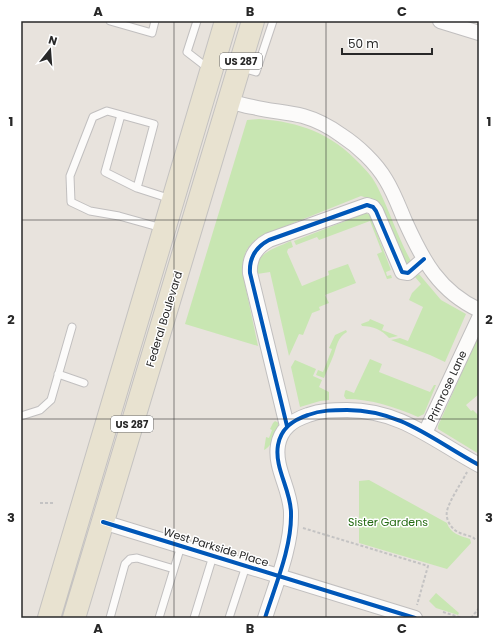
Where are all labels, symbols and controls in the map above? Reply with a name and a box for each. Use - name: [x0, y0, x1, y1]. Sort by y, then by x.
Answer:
- text: A: [93, 2, 103, 21]
- text: B: [246, 2, 255, 21]
- text: C: [397, 2, 407, 21]
- north arrow: [30, 30, 70, 70]
- scale bar: [342, 30, 432, 56]
- text: N: [47, 32, 59, 49]
- text: 50 m: [348, 35, 379, 52]
- road number: US 287: [220, 53, 262, 69]
- text: 1: [9, 112, 13, 131]
- text: 1: [487, 112, 491, 131]
- street label: Federal Boulevard: [142, 269, 186, 369]
- text: 2: [7, 310, 15, 329]
- text: 2: [485, 310, 493, 329]
- street label: Primrose Lane: [423, 347, 471, 424]
- road number: US 287: [111, 416, 153, 432]
- text: 3: [7, 508, 15, 527]
- text: 3: [485, 508, 493, 527]
- park label: Sister Gardens: [348, 514, 428, 530]
- street label: West Parkside Place: [161, 523, 271, 571]
- text: A: [93, 619, 103, 638]
- text: B: [246, 619, 255, 638]
- text: C: [397, 619, 407, 638]

